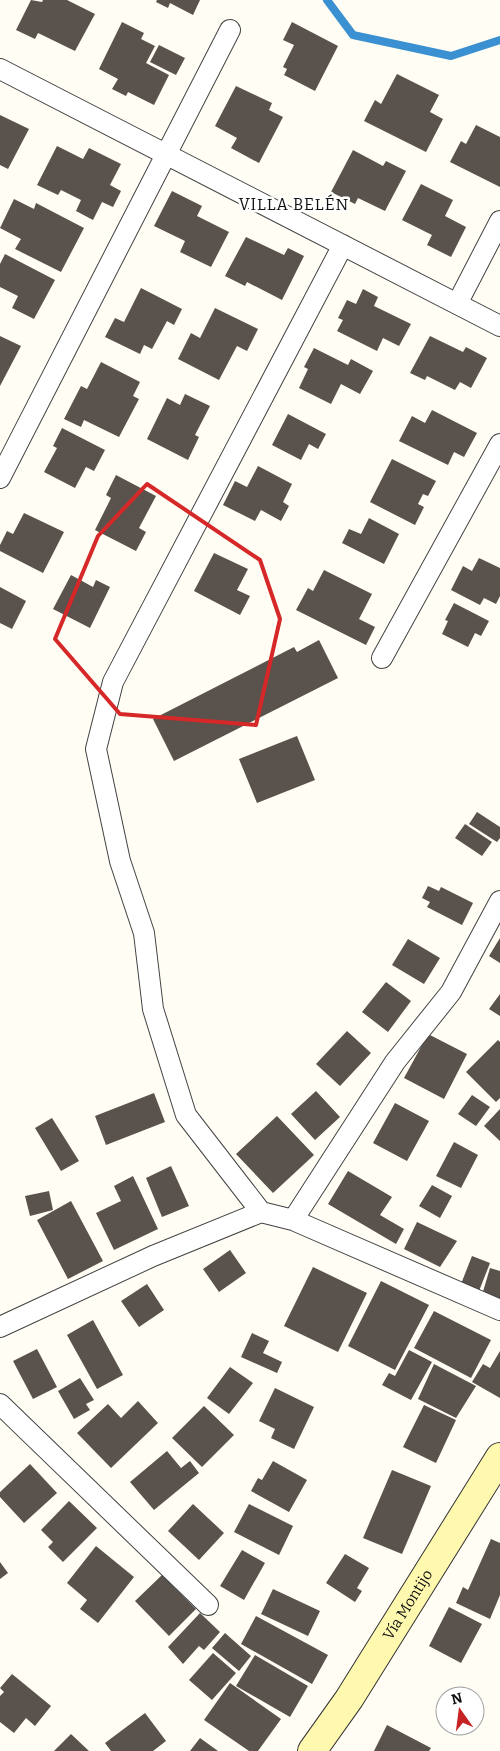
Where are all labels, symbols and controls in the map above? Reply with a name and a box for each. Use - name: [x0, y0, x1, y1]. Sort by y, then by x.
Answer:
- district label: VILLA BELÉN: [239, 194, 349, 214]
- street label: Vía Montijo: [379, 1566, 437, 1643]
- north arrow: [435, 1686, 485, 1736]
- text: N: [450, 1689, 464, 1708]

